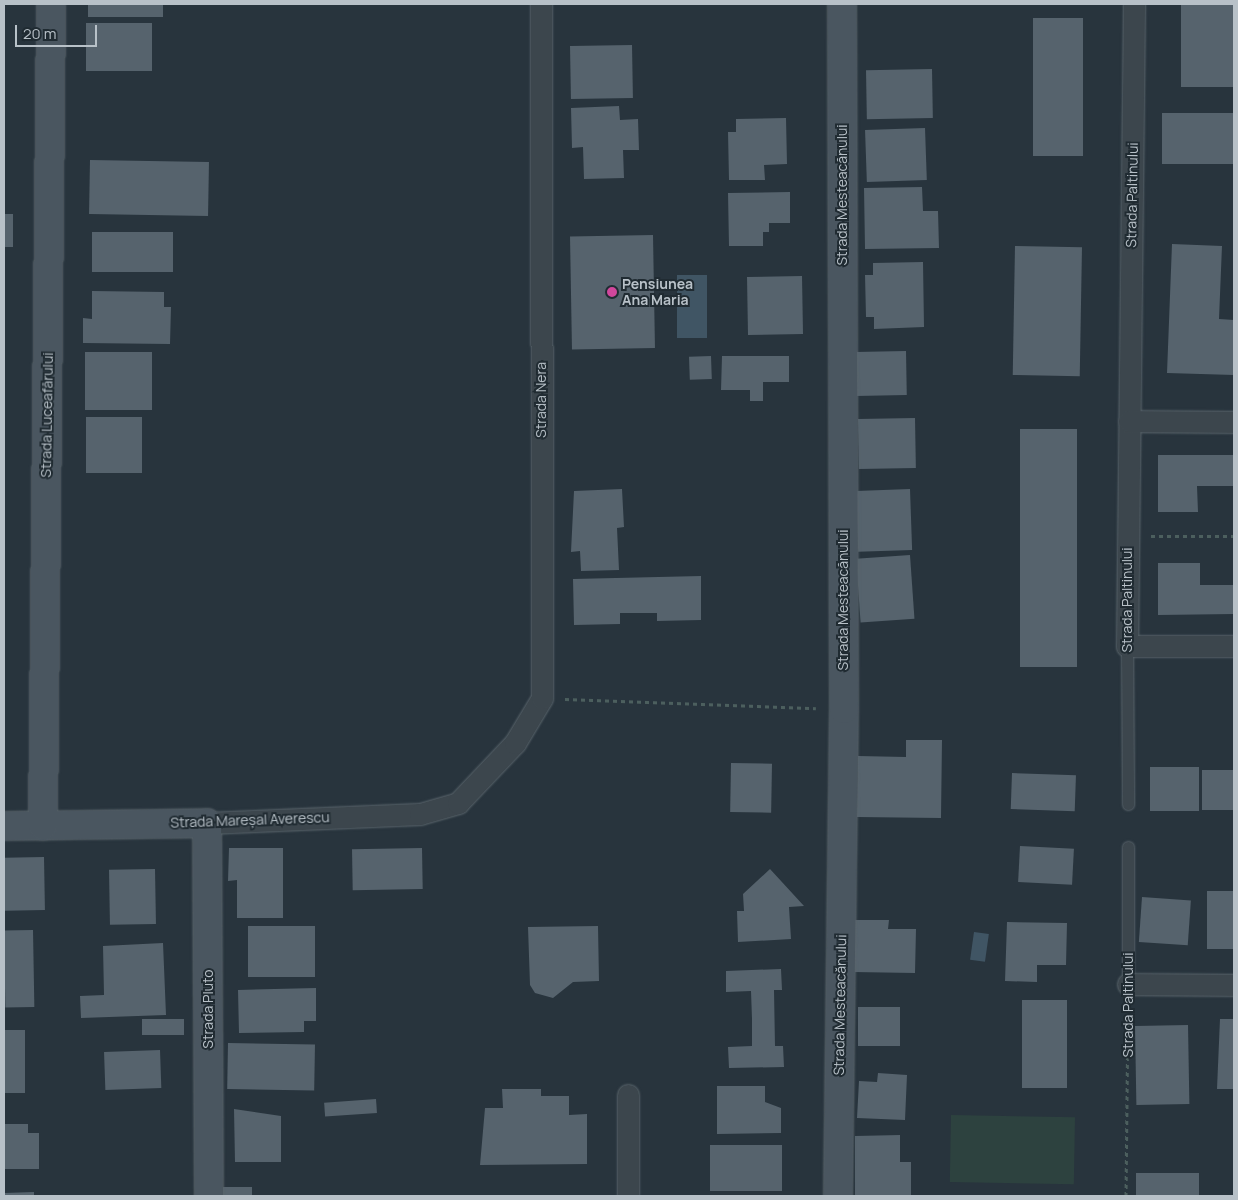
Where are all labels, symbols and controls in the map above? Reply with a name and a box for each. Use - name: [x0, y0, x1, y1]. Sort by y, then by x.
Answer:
- scale bar: [18, 15, 100, 47]
- text: 20 m: [23, 23, 56, 44]
- street label: Strada Mesteacănului: [834, 124, 850, 266]
- street label: Strada Paltinului: [1123, 142, 1141, 248]
- place label: Pensiunea Ana Maria: [622, 276, 693, 308]
- marker: Pensiunea Ana Maria: [606, 286, 618, 298]
- street label: Strada Luceafărului: [38, 352, 56, 478]
- street label: Strada Nera: [533, 362, 549, 438]
- street label: Strada Mesteacănului: [835, 529, 851, 671]
- street label: Strada Paltinului: [1119, 547, 1135, 653]
- street label: Strada Mareșal Averescu: [170, 809, 330, 831]
- street label: Strada Mesteacănului: [830, 934, 850, 1076]
- street label: Strada Paltinului: [1120, 952, 1136, 1058]
- street label: Strada Pluto: [200, 969, 216, 1049]

